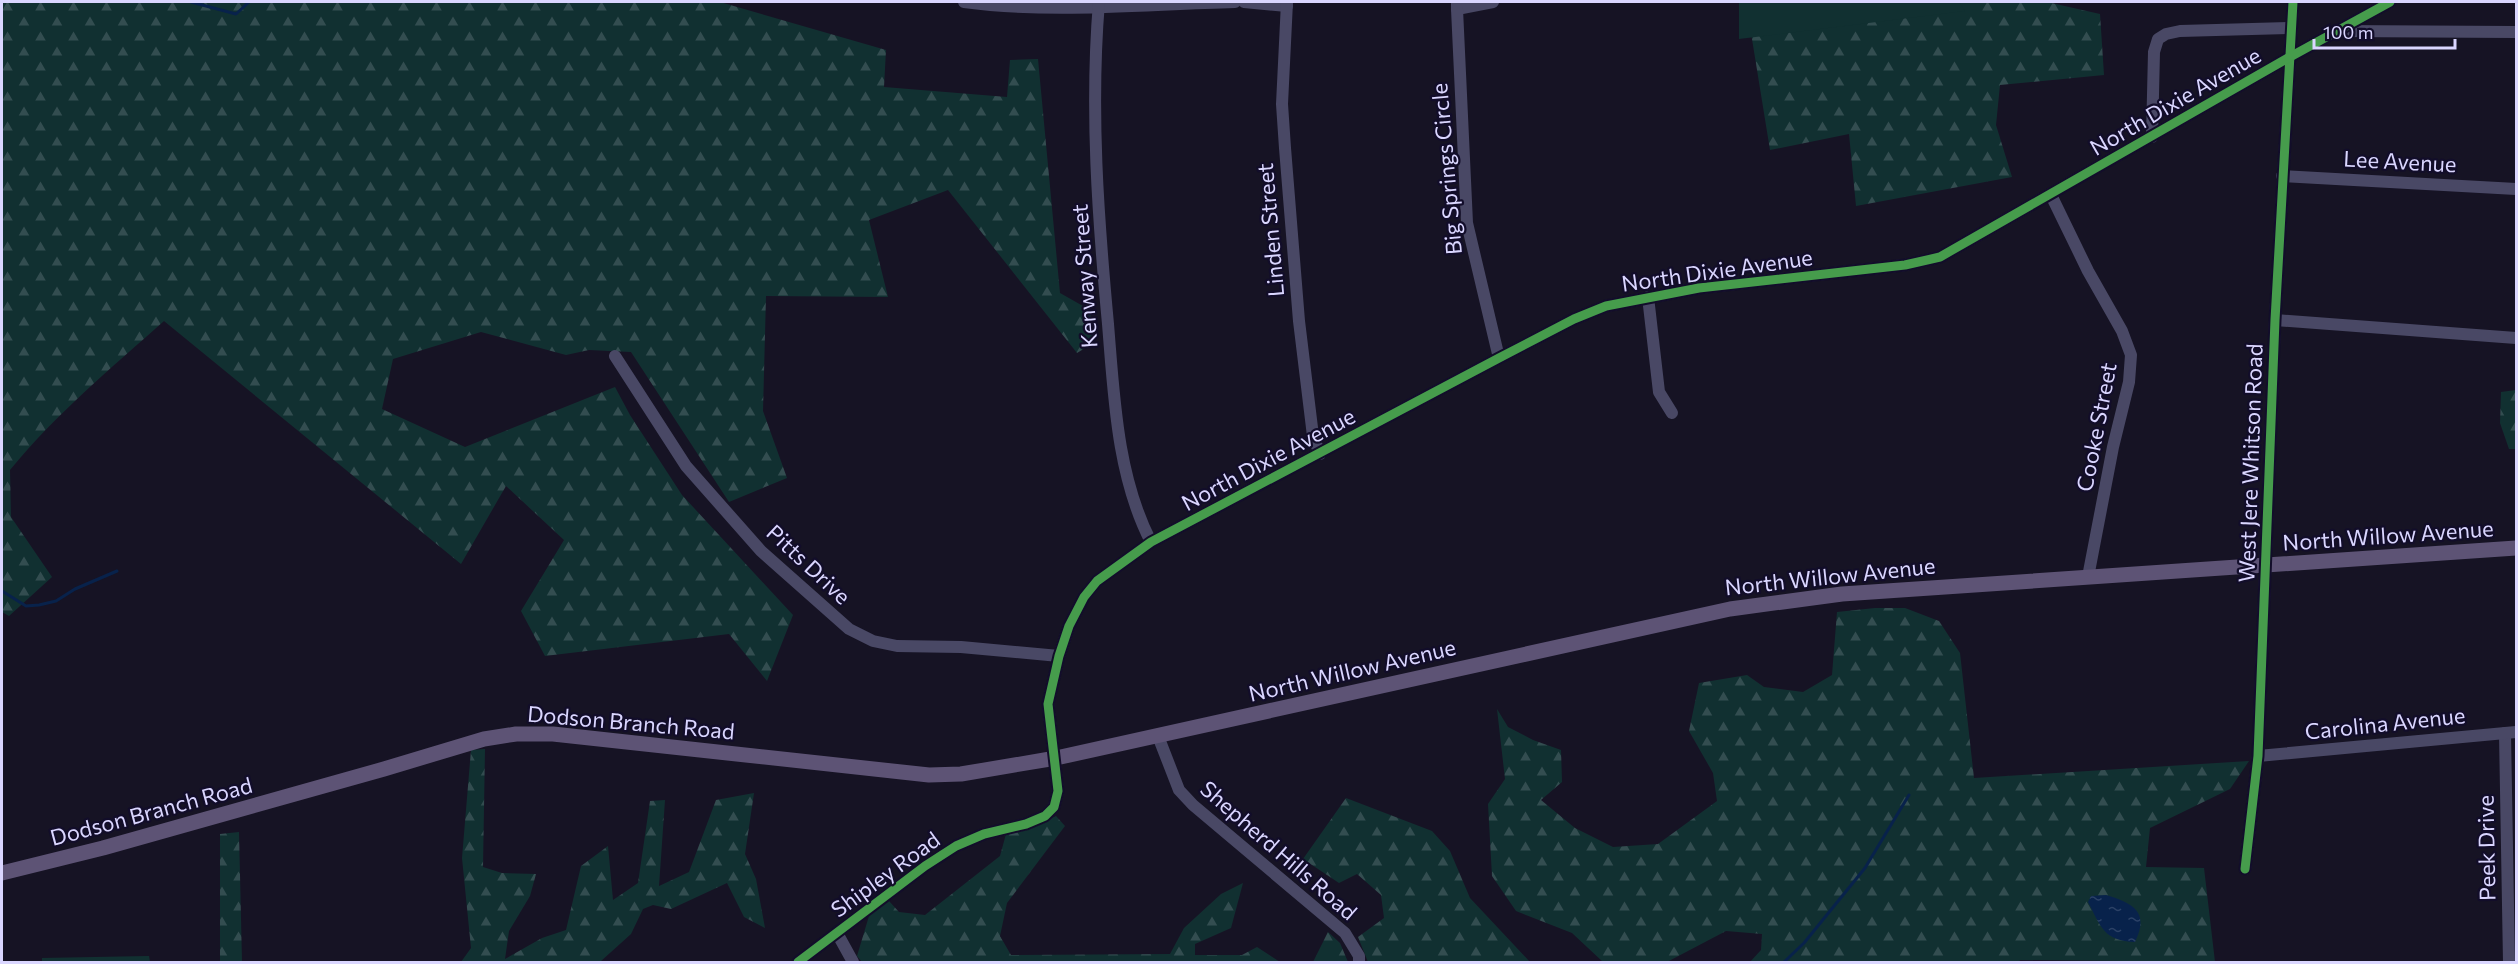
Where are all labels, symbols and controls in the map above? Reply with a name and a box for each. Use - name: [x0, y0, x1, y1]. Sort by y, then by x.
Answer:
- scale bar: [2314, 12, 2455, 50]
- text: 100 m: [2323, 21, 2373, 43]
- street label: North Dixie Avenue: [2085, 41, 2265, 161]
- street label: Big Springs Circle: [1425, 82, 1467, 256]
- street label: Lee Avenue: [2343, 145, 2457, 177]
- street label: Linden Street: [1251, 162, 1289, 298]
- street label: Kenway Street: [1065, 203, 1103, 349]
- street label: North Dixie Avenue: [1620, 243, 1814, 297]
- street label: West Jere Whitson Road: [2232, 343, 2268, 583]
- street label: Cooke Street: [2070, 360, 2122, 494]
- street label: North Dixie Avenue: [1177, 402, 1359, 516]
- street label: North Willow Avenue: [2282, 514, 2494, 556]
- street label: Pitts Drive: [761, 518, 857, 610]
- street label: North Willow Avenue: [1723, 552, 1937, 600]
- street label: North Willow Avenue: [1246, 633, 1458, 707]
- street label: Dodson Branch Road: [526, 699, 736, 745]
- street label: Carolina Avenue: [2304, 701, 2466, 745]
- street label: Dodson Branch Road: [47, 771, 255, 851]
- street label: Shepherd Hills Road: [1195, 775, 1363, 925]
- street label: Peek Drive: [2472, 795, 2500, 901]
- street label: Shipley Road: [825, 825, 945, 923]

